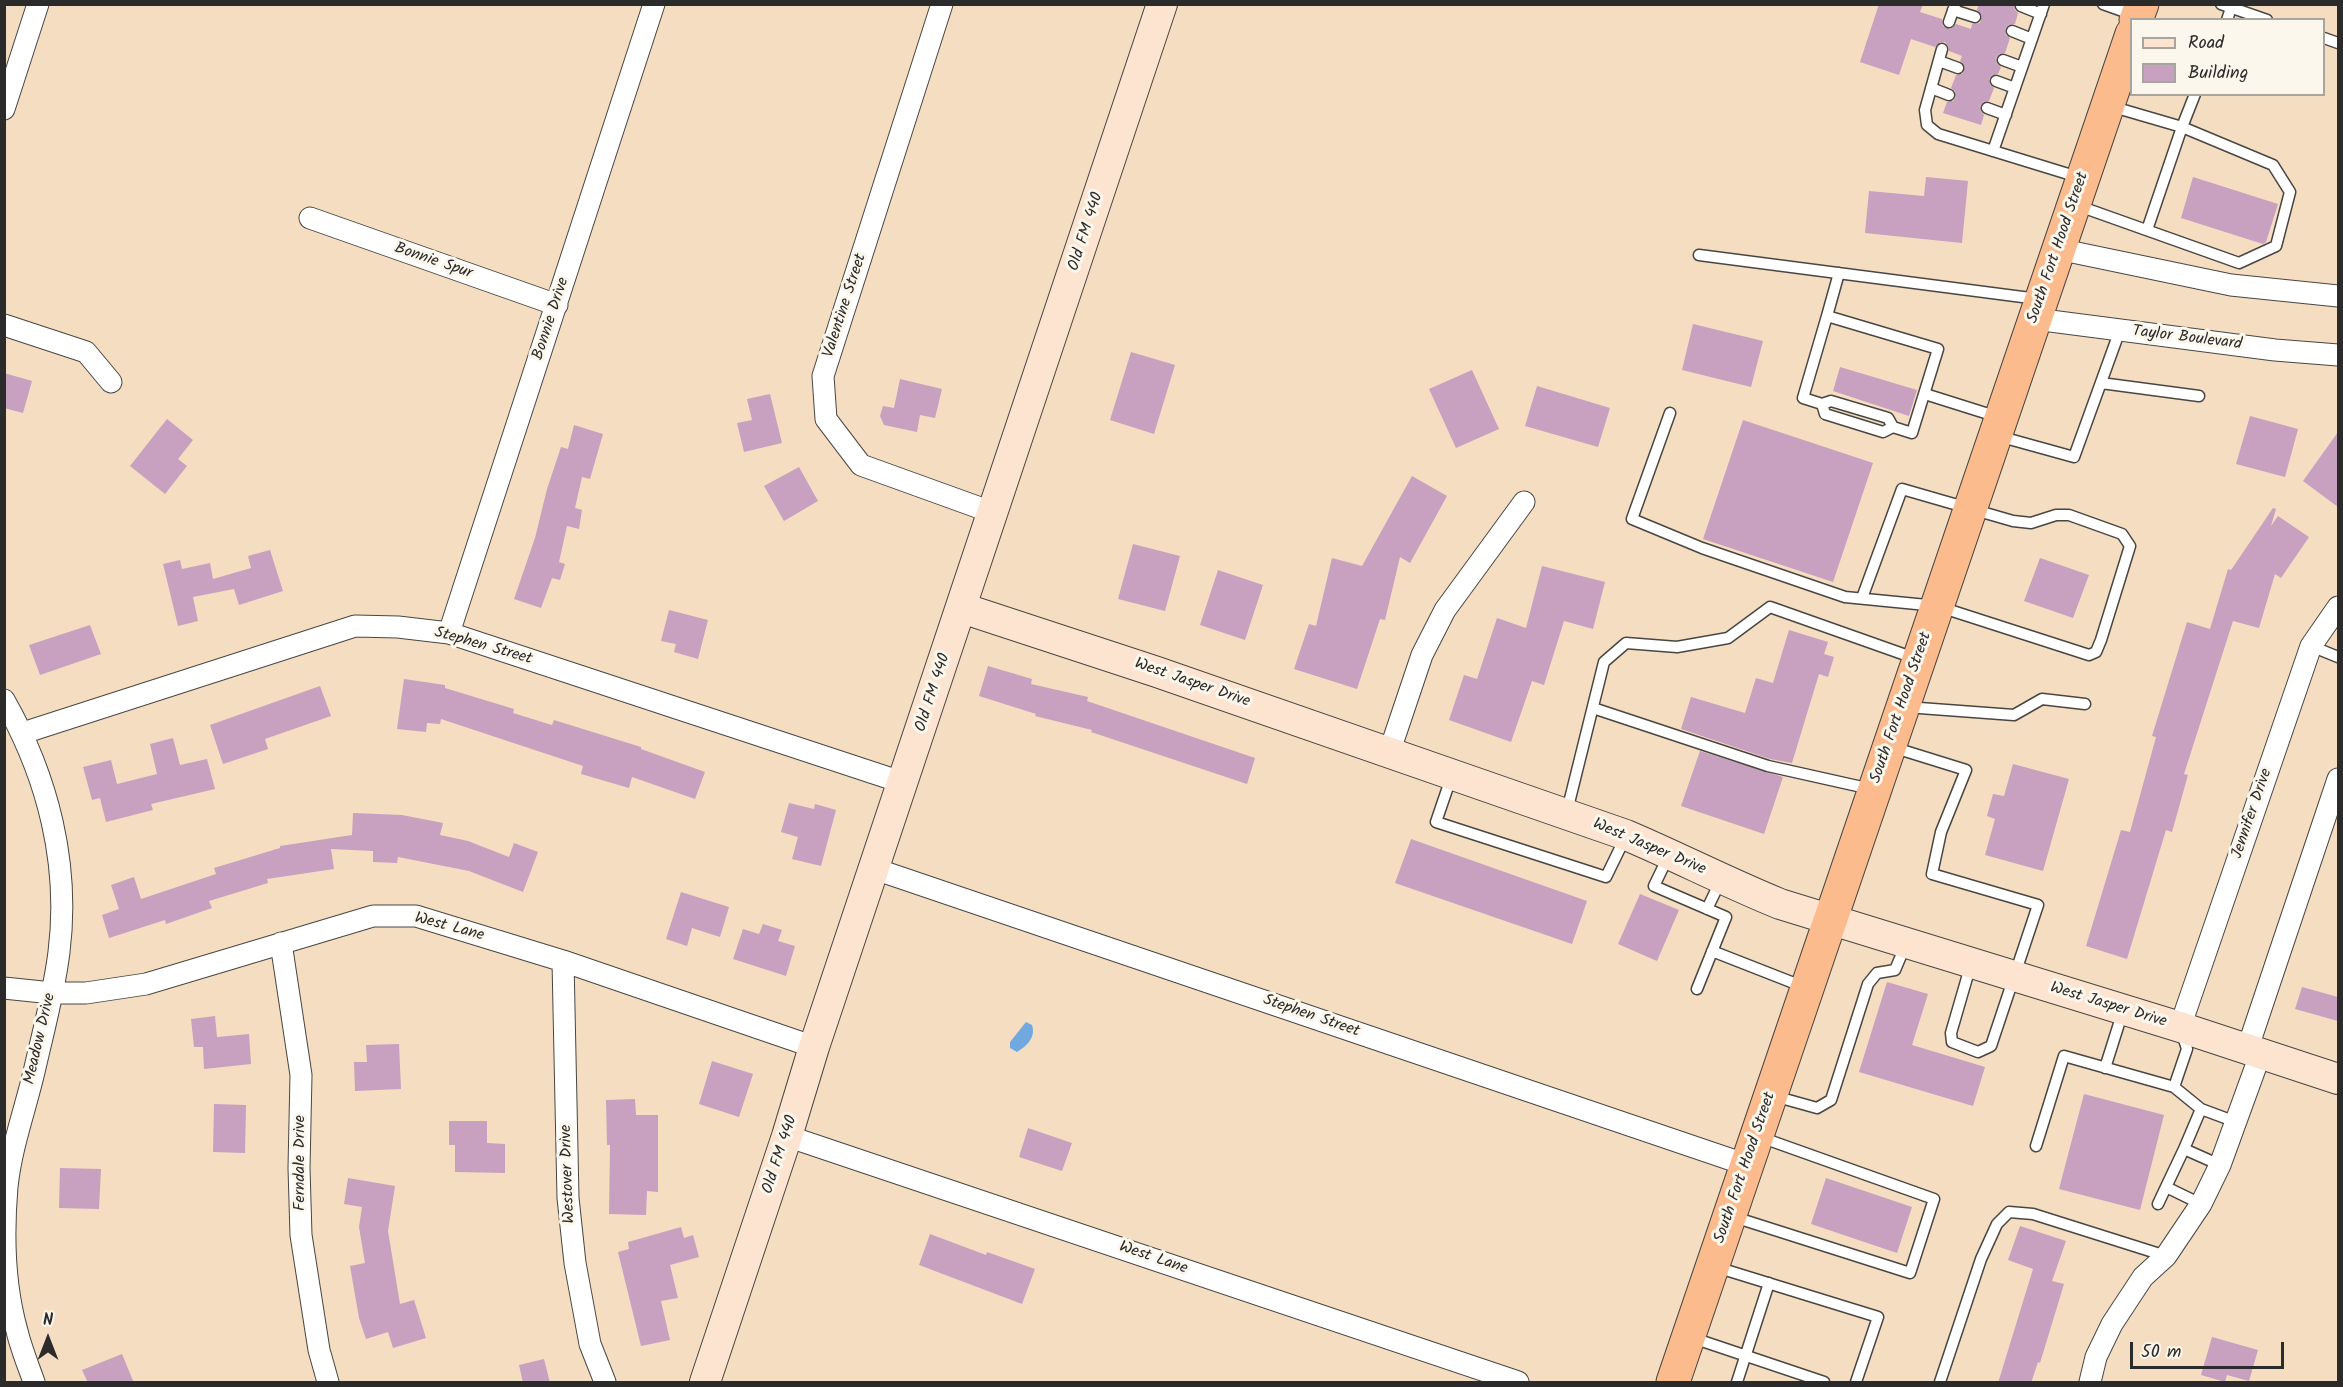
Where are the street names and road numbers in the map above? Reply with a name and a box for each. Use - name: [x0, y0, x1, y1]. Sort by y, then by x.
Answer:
- street label: South Fort Hood Street: [2024, 170, 2094, 326]
- street label: Old FM 440: [1065, 190, 1109, 274]
- street label: Bonnie Spur: [392, 240, 474, 284]
- street label: Valentine Street: [820, 251, 872, 361]
- street label: Bonnie Drive: [530, 275, 574, 363]
- street label: Taylor Boulevard: [2131, 323, 2243, 355]
- street label: Stephen Street: [432, 624, 534, 670]
- street label: South Fort Hood Street: [1867, 630, 1937, 786]
- street label: Old FM 440: [912, 651, 956, 735]
- street label: West Jasper Drive: [1132, 655, 1252, 713]
- street label: Jennifer Drive: [2229, 767, 2277, 861]
- street label: West Jasper Drive: [1590, 816, 1708, 880]
- street label: West Lane: [412, 910, 486, 946]
- street label: West Jasper Drive: [2047, 979, 2169, 1033]
- street label: Meadow Drive: [21, 991, 61, 1087]
- street label: Stephen Street: [1260, 992, 1362, 1042]
- street label: South Fort Hood Street: [1711, 1090, 1781, 1246]
- street label: Old FM 440: [759, 1113, 803, 1197]
- street label: Ferndale Drive: [291, 1115, 311, 1211]
- street label: Westover Drive: [558, 1124, 580, 1224]
- street label: West Lane: [1116, 1238, 1190, 1280]

